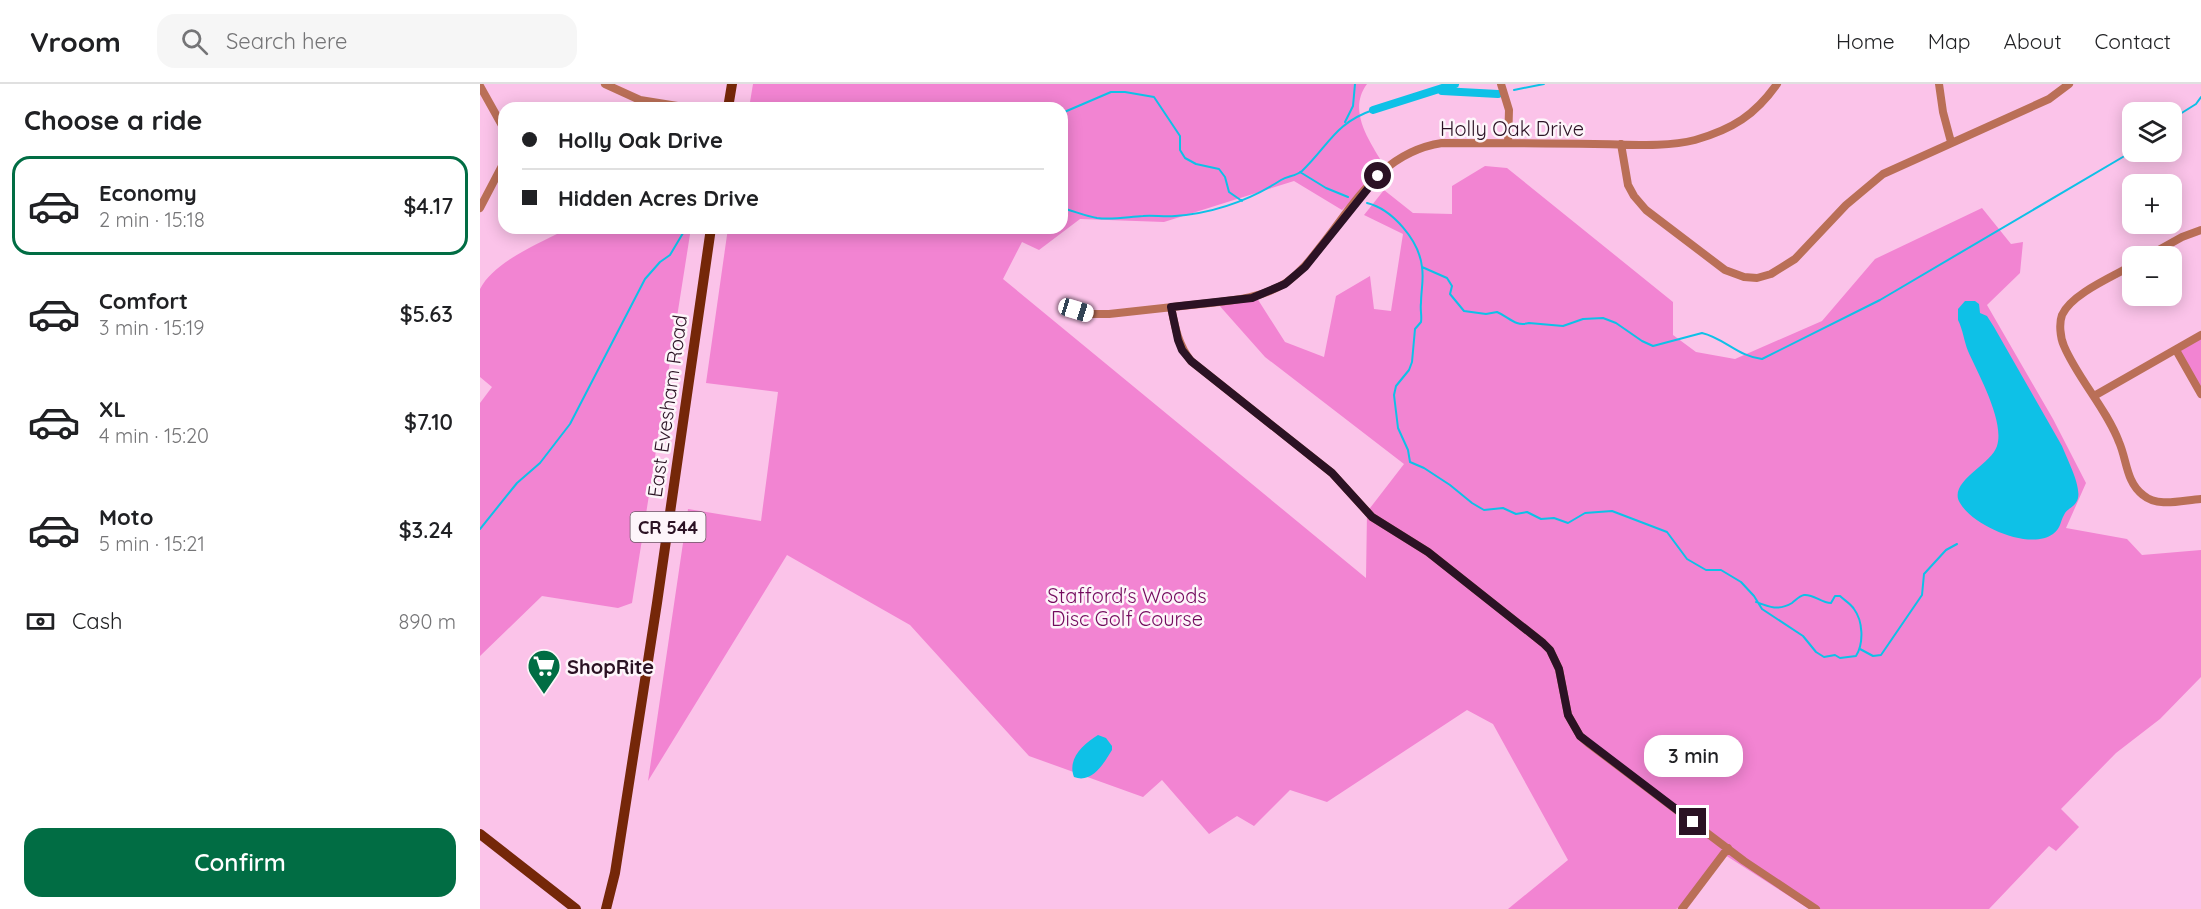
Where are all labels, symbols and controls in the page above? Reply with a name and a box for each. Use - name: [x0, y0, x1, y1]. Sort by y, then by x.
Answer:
- search box: [157, 14, 577, 68]
- text: Vroom: [30, 24, 121, 59]
- icon: search: [178, 25, 211, 58]
- text: Search here: [226, 27, 347, 55]
- text: Home: [1836, 28, 1895, 54]
- text: Map: [1928, 28, 1971, 54]
- text: About: [2004, 28, 2062, 54]
- text: Contact: [2095, 28, 2171, 54]
- map controls: [2122, 102, 2182, 306]
- button: layers: [2122, 102, 2182, 162]
- text: Choose a ride: [24, 103, 202, 137]
- street label: Holly Oak Drive: [1440, 116, 1584, 141]
- text: Holly Oak Drive: [558, 126, 723, 154]
- route start: [1364, 162, 1391, 189]
- button: +: [2122, 174, 2182, 234]
- icon: car: [27, 179, 81, 233]
- text: Economy: [99, 179, 197, 207]
- text: Hidden Acres Drive: [558, 184, 759, 212]
- text: $4.17: [403, 192, 453, 220]
- text: 2 min · 15:18: [99, 207, 205, 232]
- button: −: [2122, 246, 2182, 306]
- icon: car: [27, 287, 81, 341]
- text: Comfort: [99, 287, 188, 315]
- car: [1056, 296, 1096, 324]
- text: $5.63: [400, 300, 453, 328]
- street label: East Evesham Road: [642, 313, 692, 499]
- text: 3 min · 15:19: [99, 315, 204, 340]
- icon: car: [27, 395, 81, 449]
- text: XL: [99, 395, 126, 423]
- text: $7.10: [404, 408, 453, 436]
- text: 4 min · 15:20: [99, 423, 209, 448]
- icon: car: [27, 503, 81, 557]
- text: Moto: [99, 503, 153, 531]
- road number: CR 544: [630, 512, 705, 542]
- text: $3.24: [399, 516, 453, 544]
- text: 5 min · 15:21: [99, 531, 205, 556]
- park label: Stafford's Woods Disc Golf Course: [1047, 583, 1207, 631]
- icon: cash: [24, 605, 57, 638]
- text: Cash: [72, 607, 123, 635]
- text: 890 m: [398, 609, 456, 634]
- supermarket icon: ShopRite: [526, 648, 562, 695]
- place label: ShopRite: [567, 654, 654, 679]
- callout: 3 min: [1644, 735, 1742, 777]
- text: 3 min: [1668, 743, 1719, 768]
- route end: [1679, 808, 1706, 835]
- button: Confirm: [24, 828, 456, 897]

